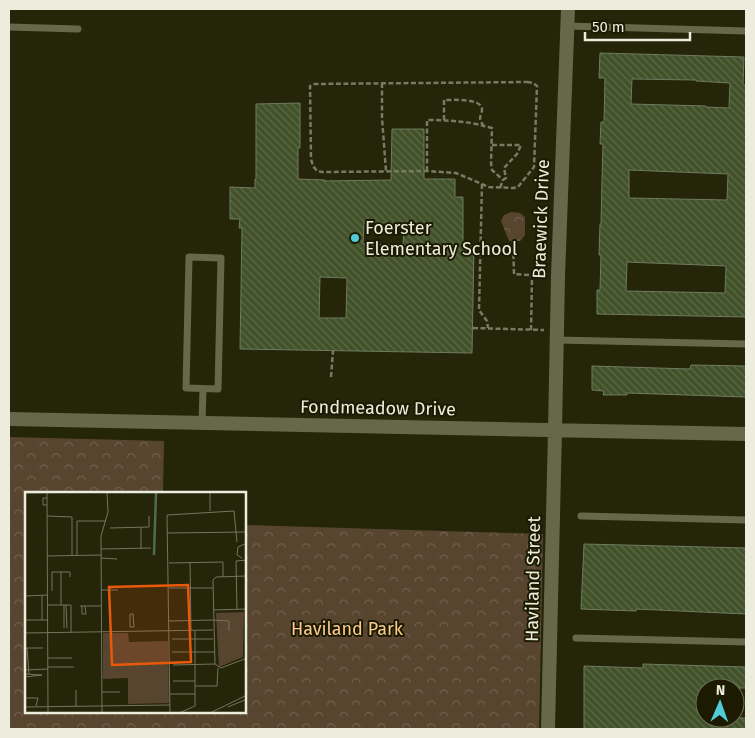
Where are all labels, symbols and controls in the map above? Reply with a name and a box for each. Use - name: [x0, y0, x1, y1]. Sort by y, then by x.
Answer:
- scale bar: [585, 10, 690, 42]
- text: 50 m: [592, 18, 625, 36]
- street label: Braewick Drive: [528, 159, 554, 279]
- place label: Foerster Elementary School: [365, 217, 517, 260]
- marker: Foerster Elementary School: [349, 232, 361, 244]
- street label: Fondmeadow Drive: [300, 396, 456, 420]
- inset map: [25, 492, 246, 713]
- street label: Haviland Street: [521, 516, 545, 642]
- park label: Haviland Park: [291, 618, 404, 640]
- north arrow: [695, 678, 745, 728]
- text: N: [715, 682, 725, 699]

